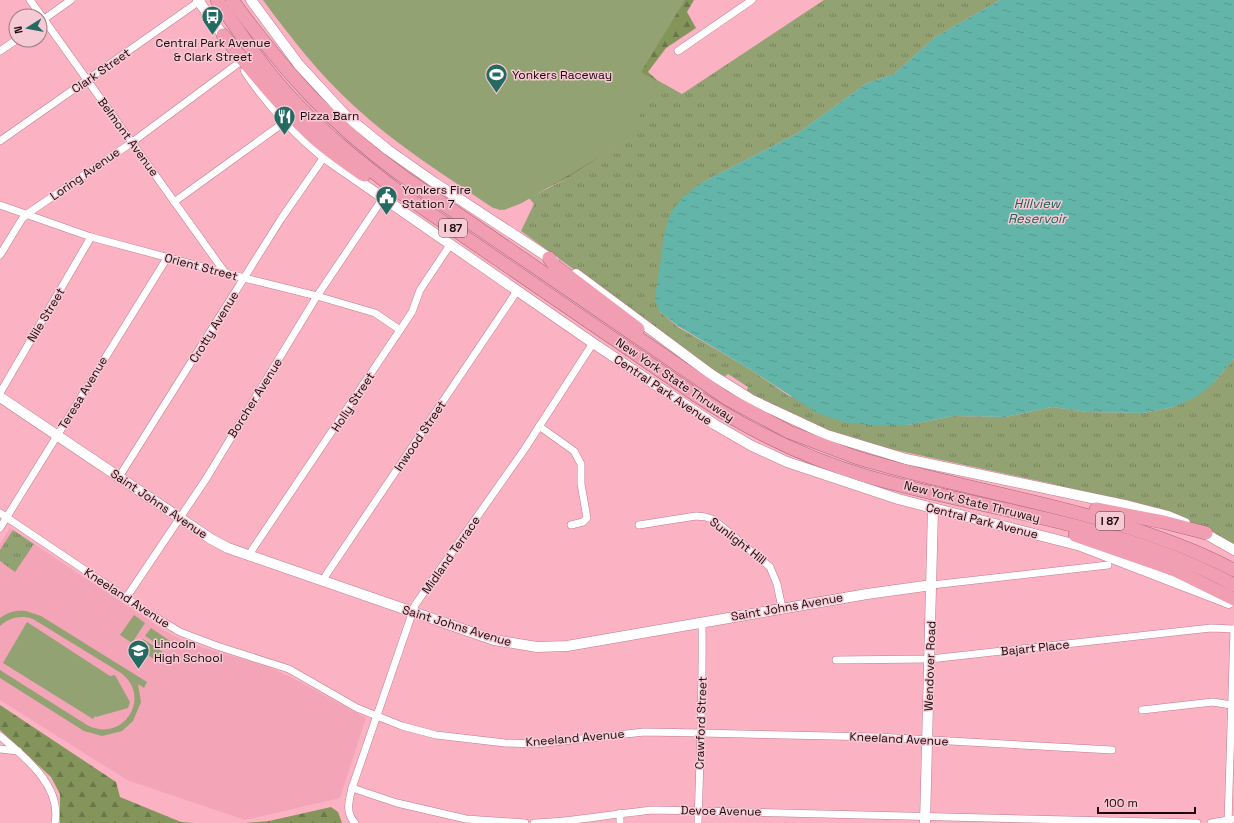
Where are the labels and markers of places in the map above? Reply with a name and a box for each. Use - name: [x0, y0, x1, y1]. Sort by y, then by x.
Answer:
- bus stop icon: Central Park Avenue & Clark Street: [200, 3, 226, 36]
- place label: Central Park Avenue & Clark Street: [155, 35, 271, 65]
- sports icon: Yonkers Raceway: [484, 62, 510, 95]
- place label: Yonkers Raceway: [512, 67, 612, 83]
- restaurant icon: Pizza Barn: [272, 103, 298, 136]
- place label: Pizza Barn: [300, 108, 359, 124]
- place label: Yonkers Fire Station 7: [402, 182, 471, 212]
- public building icon: Yonkers Fire Station 7: [373, 184, 399, 217]
- place label: Lincoln High School: [154, 636, 223, 666]
- school or university icon: Lincoln High School: [126, 638, 152, 671]

